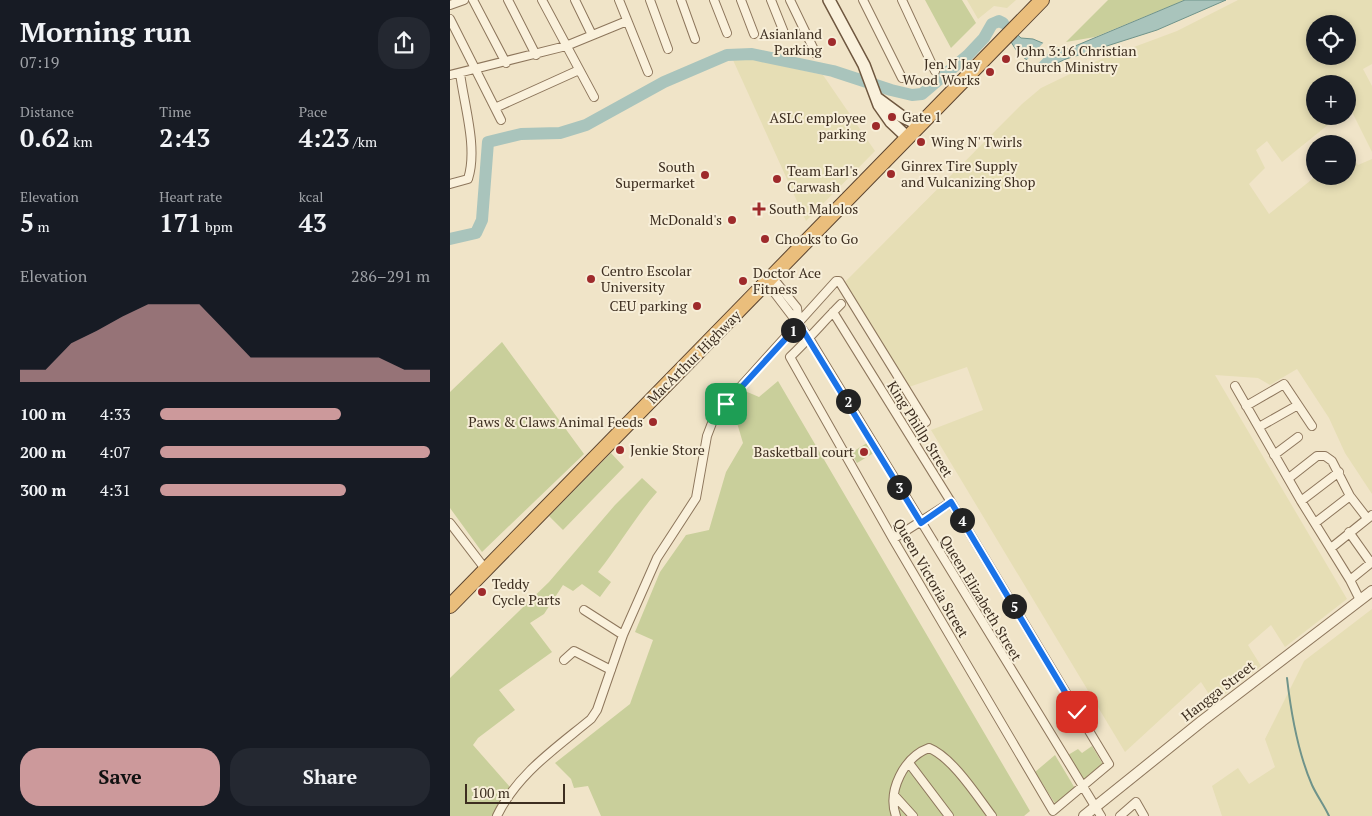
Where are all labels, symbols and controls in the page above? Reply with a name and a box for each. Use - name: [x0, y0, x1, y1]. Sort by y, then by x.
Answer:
- text: Morning run: [20, 13, 191, 50]
- map controls: [1306, 15, 1356, 185]
- button: locate: [1306, 15, 1356, 65]
- button: share: [378, 17, 430, 69]
- place label: Asianland Parking: [759, 24, 823, 59]
- marker: Asianland Parking: [826, 36, 838, 48]
- place label: John 3:16 Christian Church Ministry: [1016, 41, 1137, 76]
- text: 07:19: [20, 51, 59, 73]
- marker: John 3:16 Christian Church Ministry: [1000, 53, 1012, 65]
- place label: Jen N Jay Wood Works: [903, 54, 981, 89]
- marker: Jen N Jay Wood Works: [984, 66, 996, 78]
- button: +: [1306, 75, 1356, 125]
- text: Distance: [20, 102, 74, 121]
- text: Time: [159, 102, 191, 121]
- text: Pace: [299, 102, 327, 121]
- place label: Gate 1: [902, 107, 942, 126]
- place label: ASLC employee parking: [770, 108, 867, 143]
- marker: Gate 1: [886, 111, 898, 123]
- marker: ASLC employee parking: [870, 120, 882, 132]
- text: 0.62: [20, 121, 70, 154]
- text: 2:43: [159, 121, 210, 154]
- text: 4:23: [299, 121, 350, 154]
- text: km: [70, 132, 93, 151]
- text: /km: [350, 132, 377, 151]
- place label: Wing N' Twirls: [931, 132, 1022, 151]
- button: −: [1306, 135, 1356, 185]
- marker: Wing N' Twirls: [915, 136, 927, 148]
- place label: Ginrex Tire Supply and Vulcanizing Shop: [901, 156, 1036, 191]
- place label: South Supermarket: [615, 157, 696, 192]
- place label: Team Earl's Carwash: [787, 161, 858, 196]
- marker: Ginrex Tire Supply and Vulcanizing Shop: [885, 168, 897, 180]
- marker: South Supermarket: [699, 169, 711, 181]
- marker: Team Earl's Carwash: [771, 173, 783, 185]
- text: Elevation: [20, 187, 79, 206]
- text: Heart rate: [159, 187, 222, 206]
- text: kcal: [299, 187, 324, 206]
- place label: South Malolos: [769, 199, 858, 218]
- marker: South Malolos: [753, 203, 765, 215]
- text: 5: [20, 206, 34, 239]
- text: 171: [159, 206, 202, 239]
- text: 43: [299, 206, 327, 239]
- place label: McDonald's: [650, 210, 722, 229]
- marker: McDonald's: [726, 214, 738, 226]
- text: m: [34, 217, 50, 236]
- text: bpm: [202, 217, 233, 236]
- place label: Chooks to Go: [775, 229, 858, 248]
- marker: Chooks to Go: [759, 233, 771, 245]
- place label: Centro Escolar University: [601, 261, 692, 296]
- place label: Doctor Ace Fitness: [753, 263, 821, 298]
- text: Elevation: [20, 265, 87, 287]
- text: 286–291 m: [351, 265, 430, 287]
- marker: Centro Escolar University: [585, 273, 597, 285]
- marker: Doctor Ace Fitness: [737, 275, 749, 287]
- place label: CEU parking: [610, 296, 688, 315]
- marker: CEU parking: [691, 300, 703, 312]
- street label: MacArthur Highway: [643, 305, 745, 408]
- pin: 1: [780, 318, 806, 342]
- text: 1: [790, 321, 797, 340]
- street label: King Phillp Street: [883, 377, 958, 481]
- pin: [705, 383, 747, 425]
- pin: 2: [836, 388, 860, 414]
- icon: arrive: [712, 390, 740, 418]
- text: 2: [845, 392, 852, 411]
- text: 100 m: [20, 403, 66, 425]
- text: 4:33: [100, 403, 131, 425]
- place label: Paws & Claws Animal Feeds: [468, 412, 643, 431]
- marker: Paws & Claws Animal Feeds: [647, 416, 659, 428]
- place label: Jenkie Store: [630, 440, 705, 459]
- text: 200 m: [20, 441, 66, 463]
- text: 4:07: [100, 441, 131, 463]
- place label: Basketball court: [754, 442, 855, 461]
- marker: Jenkie Store: [614, 444, 626, 456]
- marker: Basketball court: [858, 446, 870, 458]
- pin: 3: [886, 474, 912, 500]
- text: 3: [896, 478, 903, 497]
- text: 300 m: [20, 479, 66, 501]
- text: 4:31: [100, 479, 131, 501]
- pin: 4: [950, 508, 974, 532]
- text: 4: [959, 511, 966, 530]
- street label: Queen Victoria Street: [890, 515, 974, 641]
- street label: Queen Elizabeth Street: [936, 531, 1027, 665]
- place label: Teddy Cycle Parts: [492, 574, 561, 609]
- marker: Teddy Cycle Parts: [476, 586, 488, 598]
- pin: 5: [1002, 594, 1026, 618]
- text: 5: [1011, 597, 1018, 616]
- street label: Hangga Street: [1177, 655, 1259, 725]
- pin: [1056, 691, 1098, 733]
- icon: check: [1063, 698, 1091, 726]
- button: Save: [20, 748, 220, 806]
- button: Share: [230, 748, 430, 806]
- scale bar: [465, 781, 565, 804]
- text: 100 m: [472, 783, 510, 802]

